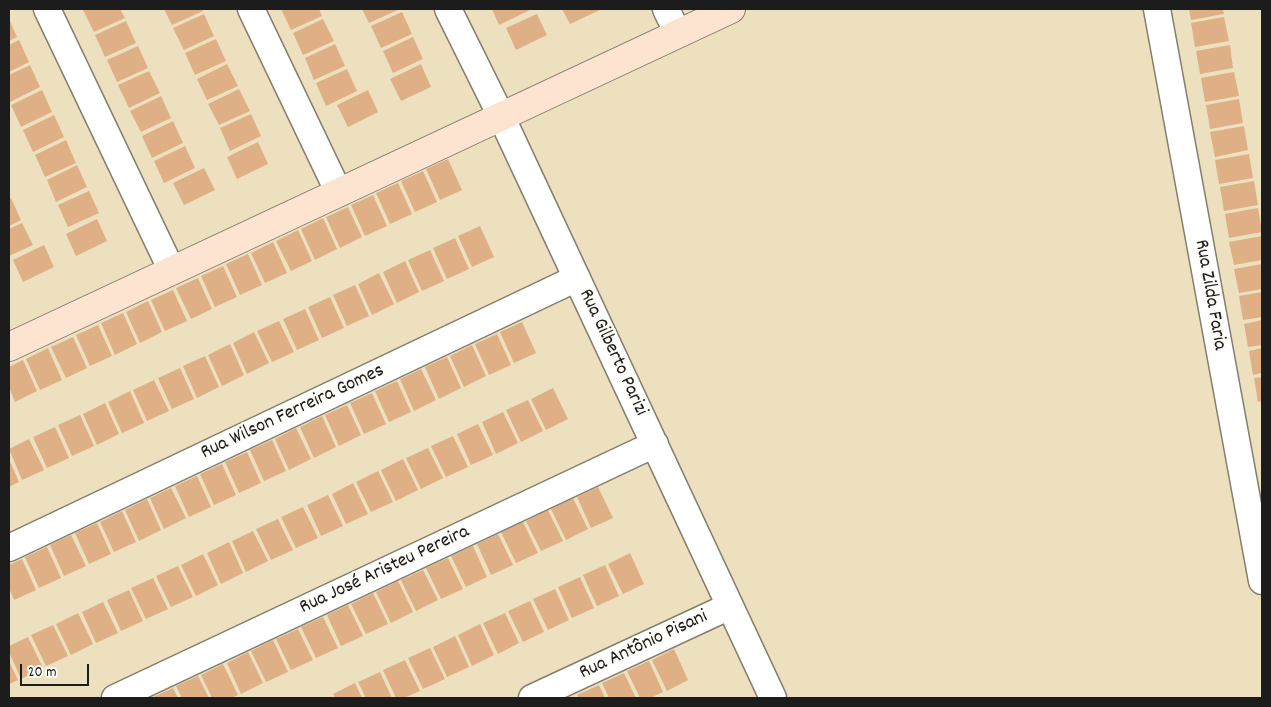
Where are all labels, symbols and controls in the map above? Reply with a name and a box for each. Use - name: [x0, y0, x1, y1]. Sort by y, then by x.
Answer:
- street label: Rua Zilda Faria: [1187, 238, 1231, 352]
- street label: Rua Gilberto Parizi: [572, 286, 652, 420]
- street label: Rua Wilson Ferreira Gomes: [197, 360, 389, 466]
- street label: Rua José Aristeu Pereira: [296, 521, 474, 621]
- street label: Rua Antônio Pisani: [576, 606, 712, 686]
- scale bar: [22, 654, 91, 686]
- text: 20 m: [28, 662, 56, 684]

